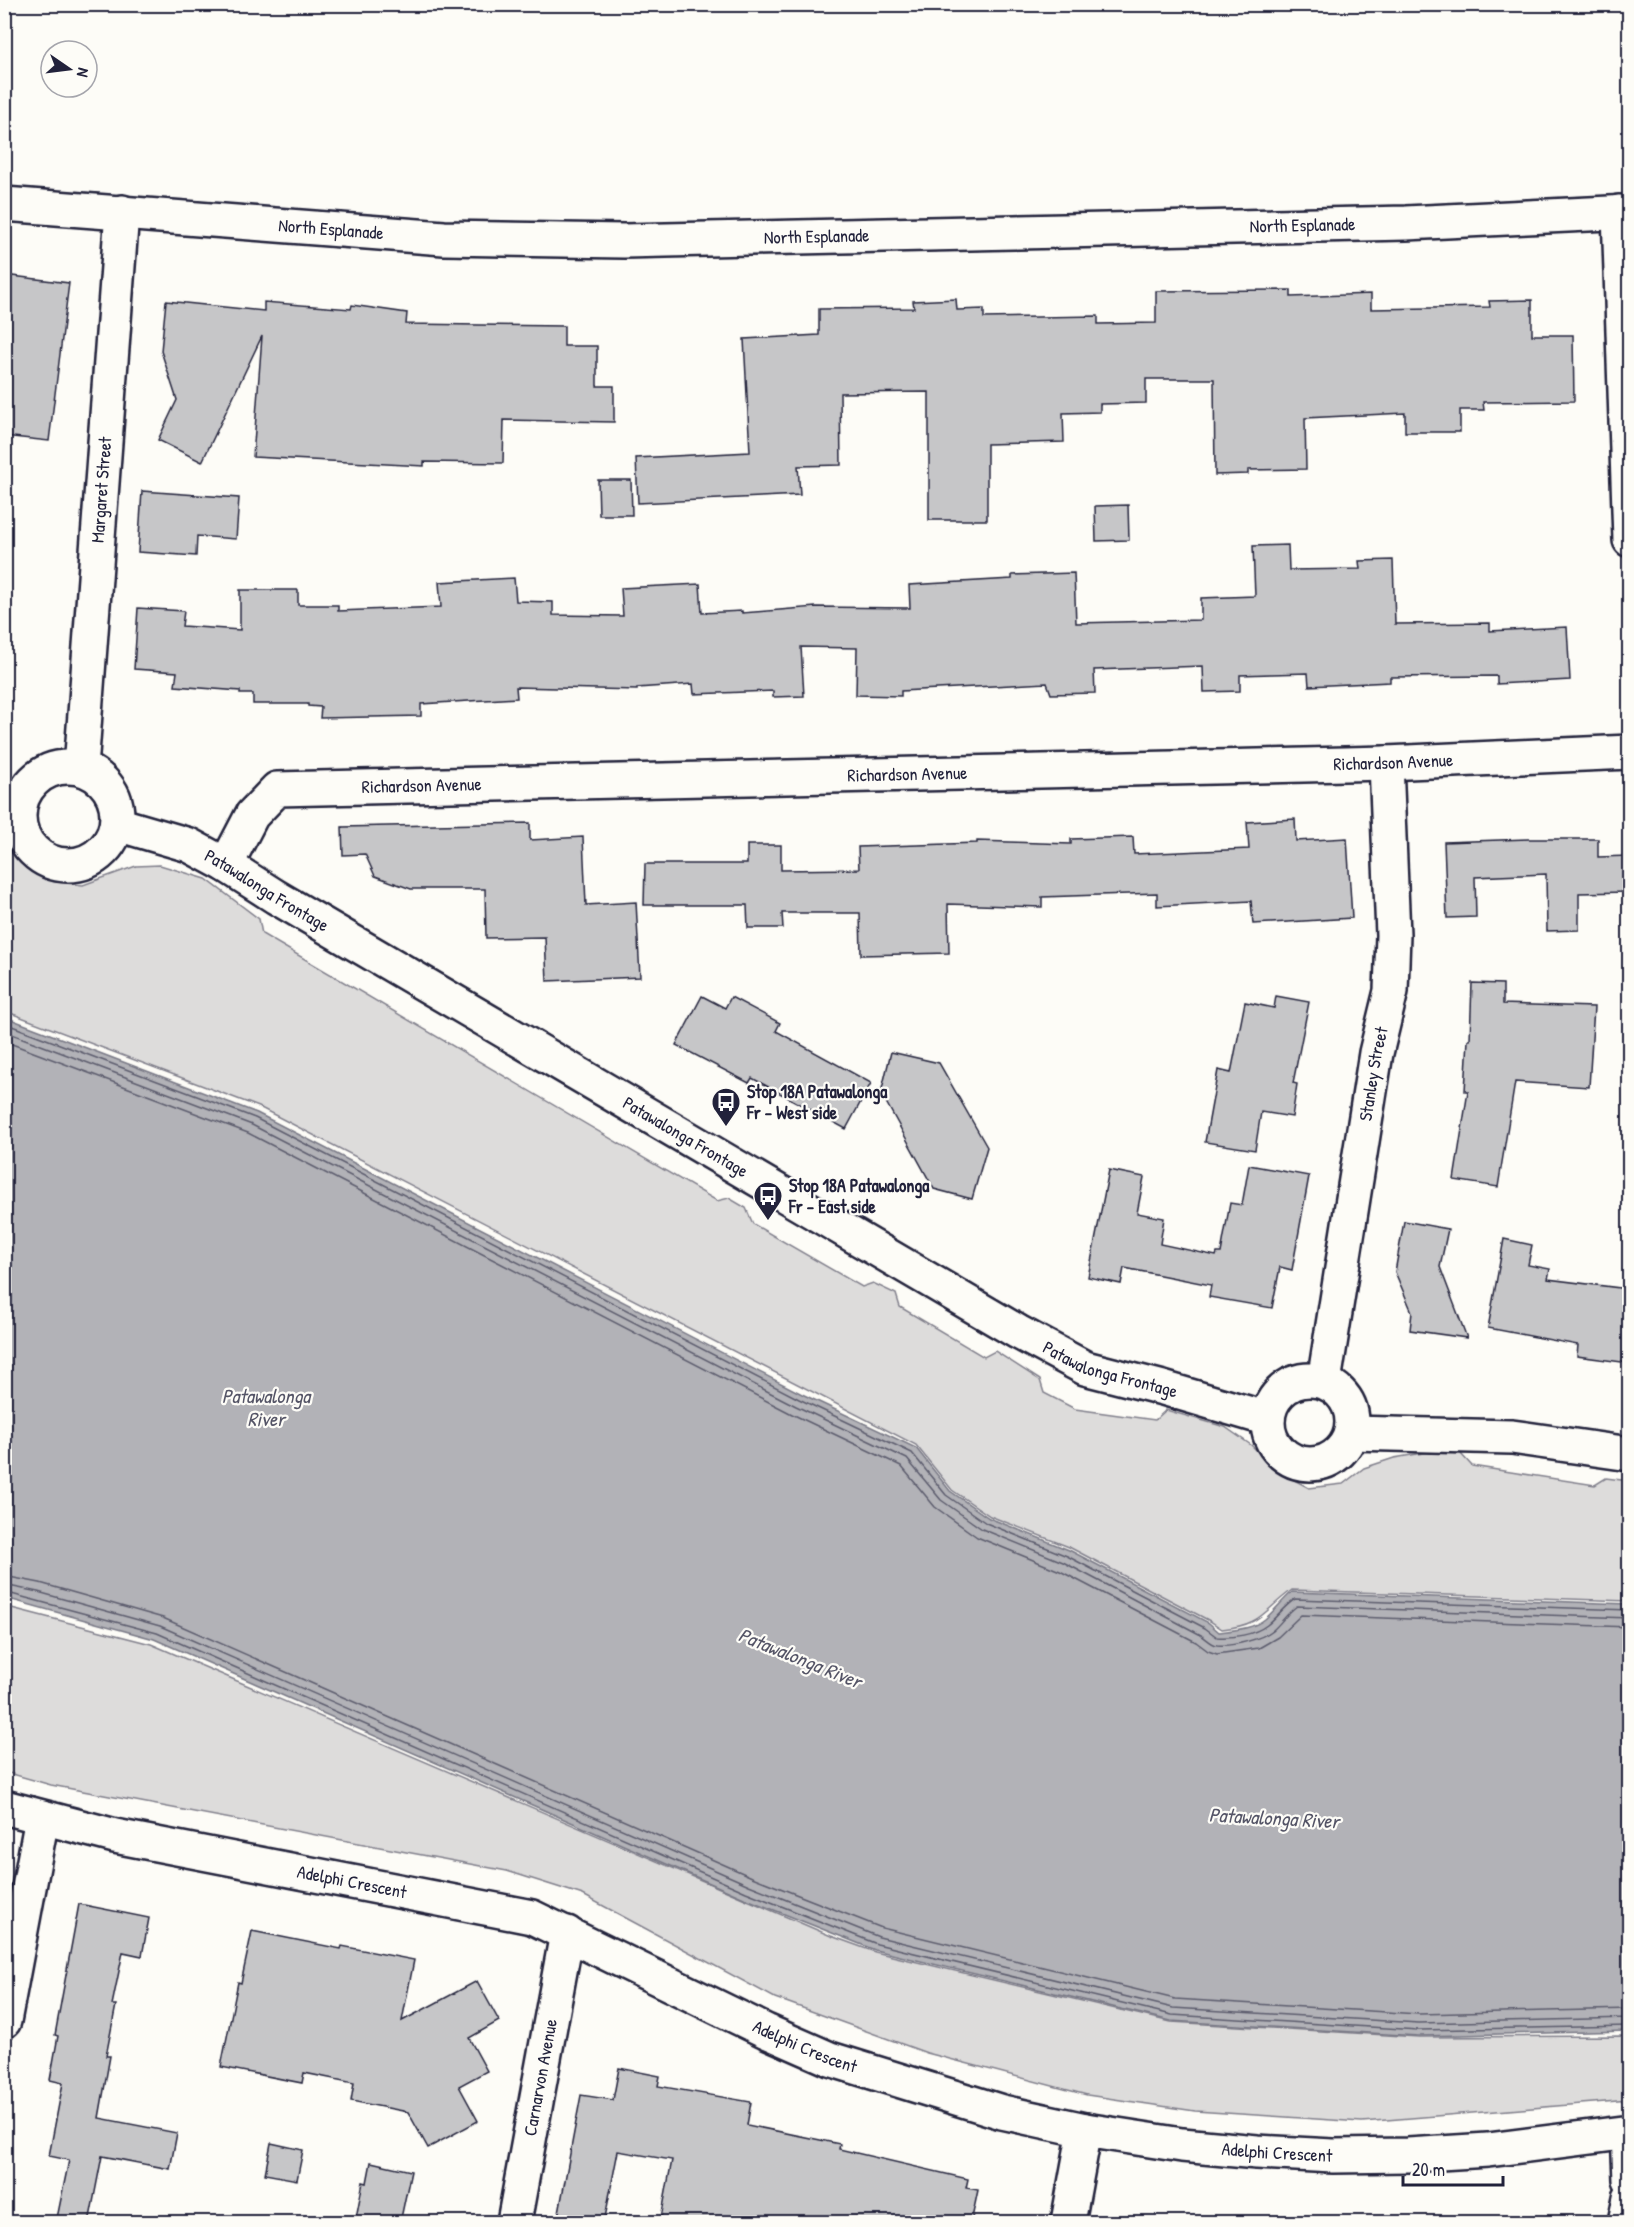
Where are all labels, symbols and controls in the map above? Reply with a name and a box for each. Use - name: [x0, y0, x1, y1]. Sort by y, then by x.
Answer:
- north arrow: [39, 39, 99, 99]
- text: N: [72, 66, 95, 80]
- street label: North Esplanade: [1249, 211, 1356, 239]
- street label: North Esplanade: [277, 212, 385, 245]
- street label: North Esplanade: [764, 222, 870, 250]
- street label: Margaret Street: [85, 435, 117, 544]
- street label: Richardson Avenue: [1333, 747, 1454, 776]
- street label: Richardson Avenue: [847, 760, 968, 788]
- street label: Richardson Avenue: [361, 771, 482, 799]
- street label: Patawalonga Frontage: [200, 843, 334, 937]
- street label: Stanley Street: [1352, 1023, 1394, 1123]
- place label: Stop 18A Patawalonga Fr - West side: [746, 1079, 888, 1125]
- bus stop icon: Stop 18A Patawalonga Fr - West side: [710, 1086, 742, 1128]
- street label: Patawalonga Frontage: [618, 1090, 753, 1183]
- place label: Stop 18A Patawalonga Fr - East side: [788, 1173, 930, 1219]
- bus stop icon: Stop 18A Patawalonga Fr - East side: [752, 1180, 784, 1222]
- street label: Patawalonga Frontage: [1039, 1335, 1181, 1404]
- water label: Patawalonga River: [222, 1382, 312, 1432]
- water label: Patawalonga River: [734, 1621, 868, 1696]
- water label: Patawalonga River: [1208, 1801, 1342, 1836]
- street label: Adelphi Crescent: [295, 1859, 409, 1904]
- street label: Adelphi Crescent: [749, 2014, 861, 2079]
- street label: Carnarvon Avenue: [517, 2017, 563, 2138]
- street label: Adelphi Crescent: [1221, 2136, 1334, 2168]
- scale bar: [1403, 2149, 1504, 2187]
- text: 20 m: [1412, 2157, 1445, 2182]

